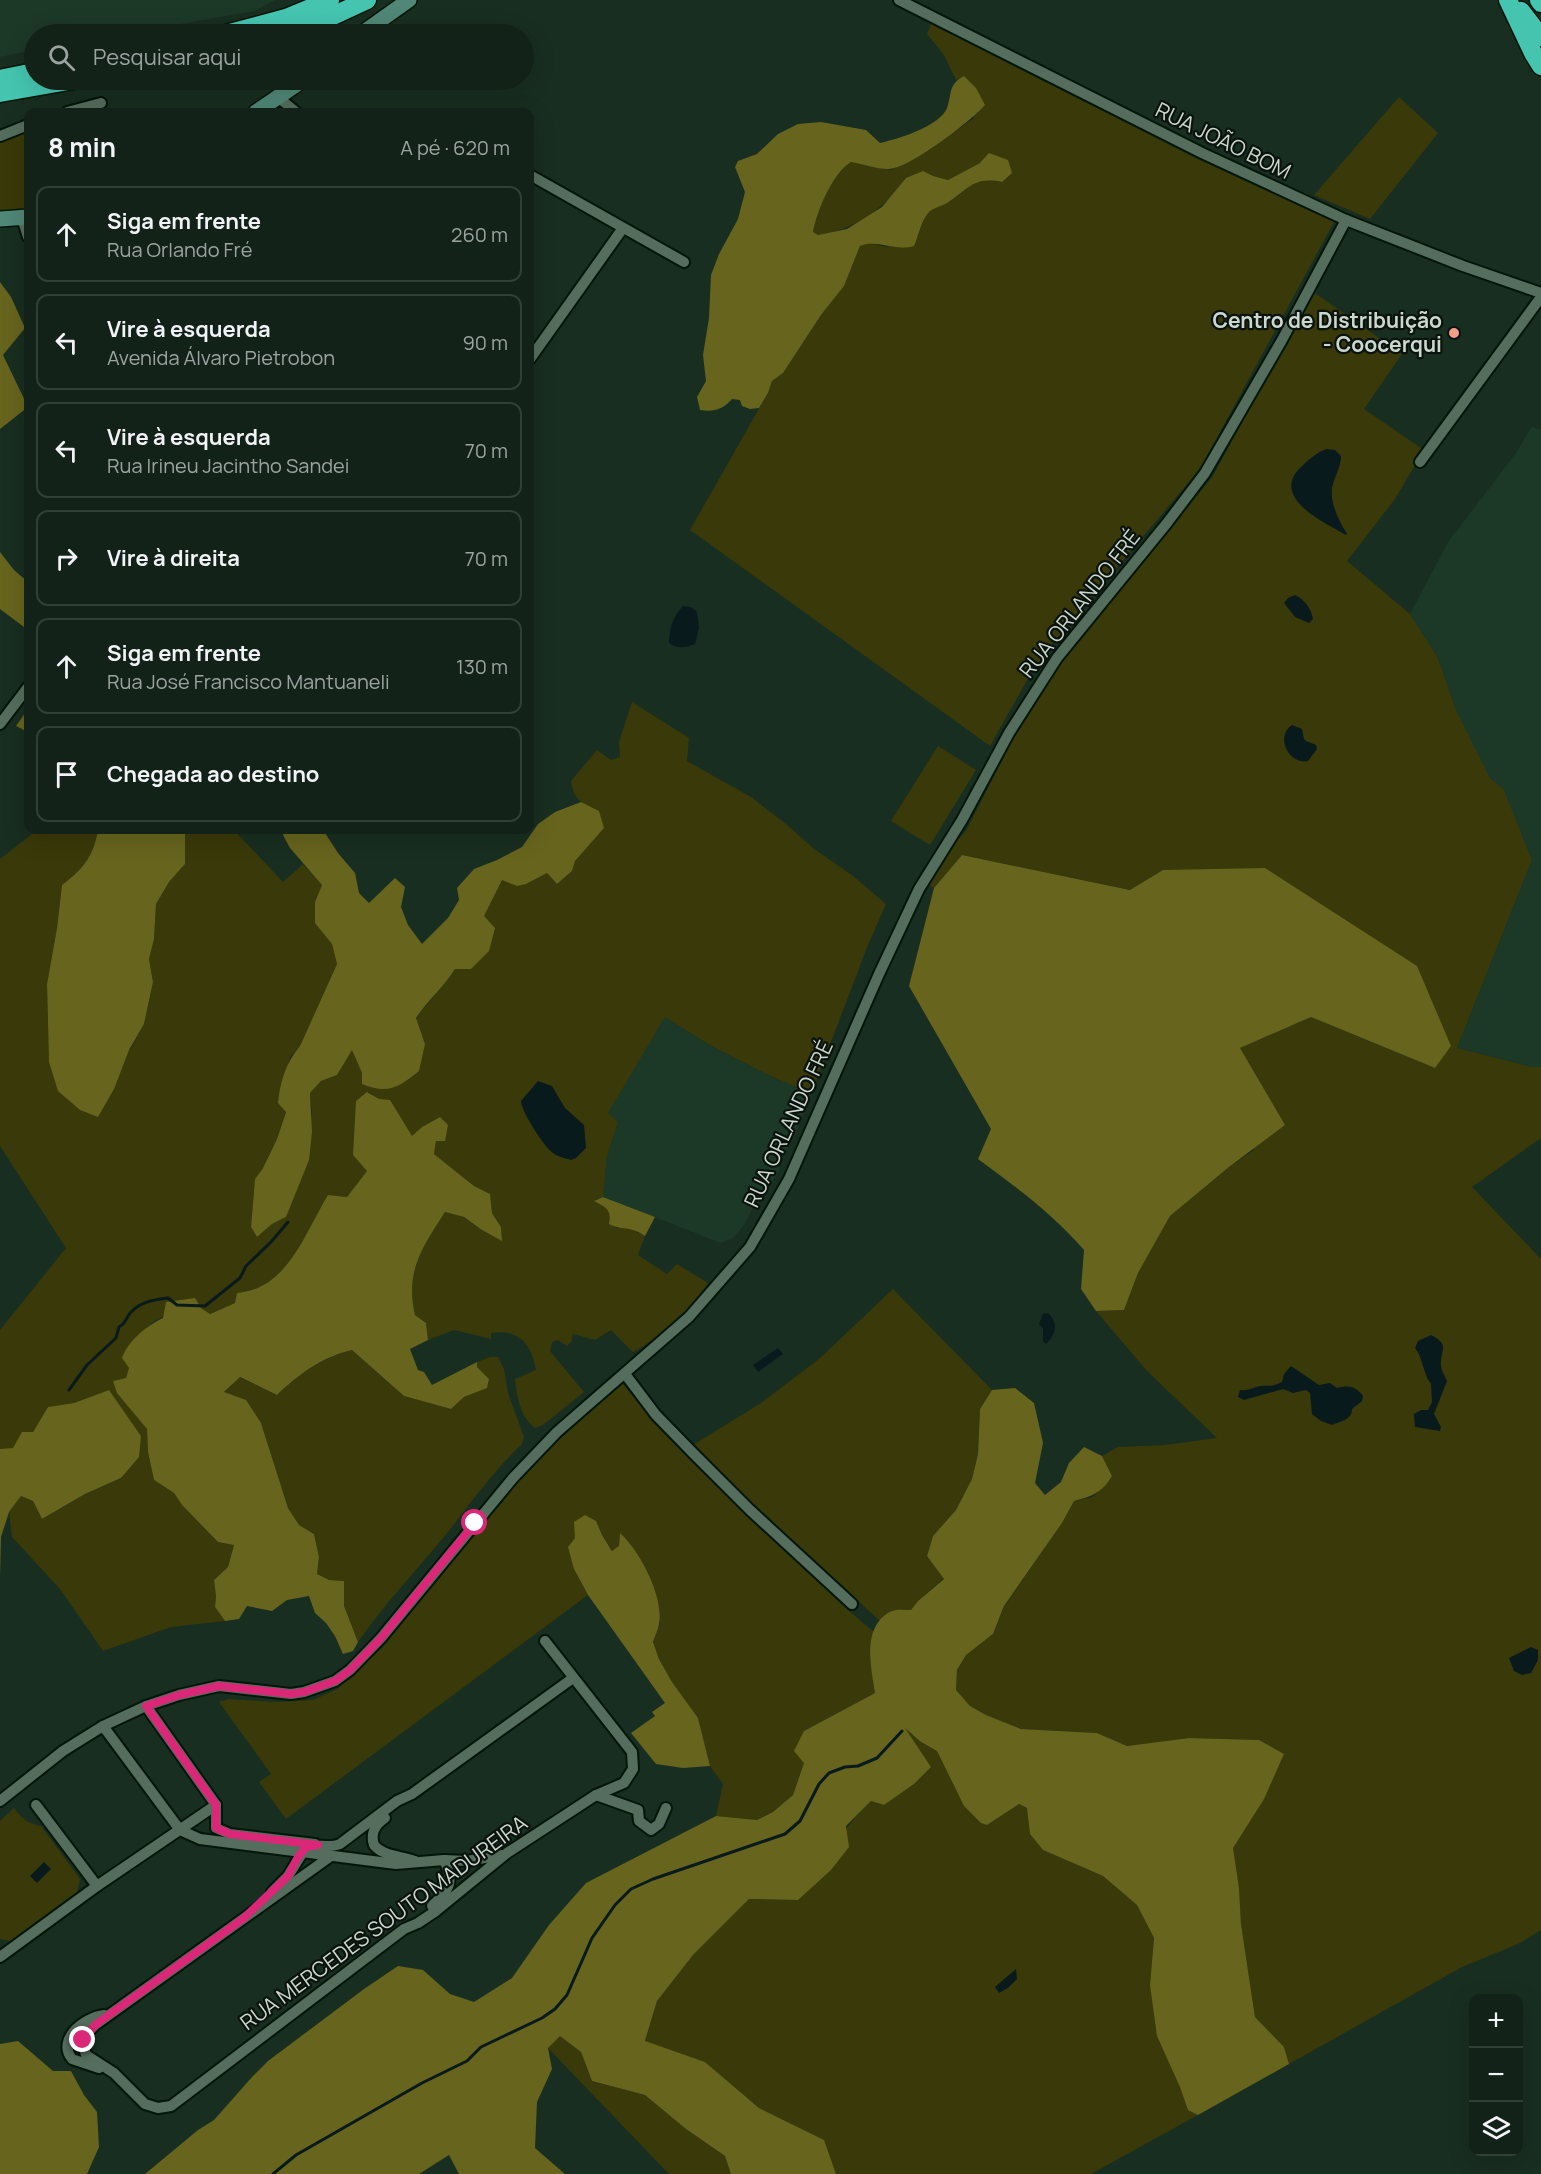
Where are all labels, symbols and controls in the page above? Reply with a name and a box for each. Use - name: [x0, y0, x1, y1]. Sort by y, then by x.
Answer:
- search box: [24, 24, 534, 90]
- icon: search: [45, 41, 78, 74]
- text: Pesquisar aqui: [93, 42, 241, 72]
- street label: RUA JOÃO BOM: [1151, 95, 1296, 185]
- text: 8 min: [48, 129, 116, 165]
- text: A pé · 620 m: [400, 134, 510, 161]
- text: Siga em frente: [107, 206, 261, 236]
- icon: ahead: [50, 218, 83, 251]
- text: 260 m: [451, 221, 508, 248]
- text: Rua Orlando Fré: [107, 236, 253, 263]
- place label: Centro de Distribuição - Coocerqui: [1213, 306, 1442, 358]
- text: Vire à esquerda: [107, 314, 271, 344]
- icon: left: [50, 326, 83, 359]
- marker: Centro de Distribuição - Coocerqui: [1447, 326, 1461, 340]
- text: 90 m: [462, 329, 508, 356]
- text: Avenida Álvaro Pietrobon: [107, 344, 335, 371]
- text: Vire à esquerda: [107, 422, 271, 452]
- icon: left: [50, 434, 83, 467]
- text: 70 m: [465, 437, 508, 464]
- text: Rua Irineu Jacintho Sandei: [107, 452, 349, 479]
- street label: RUA ORLANDO FRÉ: [1012, 523, 1146, 683]
- icon: right: [50, 542, 83, 575]
- text: Vire à direita: [107, 543, 240, 573]
- text: 70 m: [465, 545, 508, 572]
- text: Siga em frente: [107, 638, 261, 668]
- icon: ahead: [50, 650, 83, 683]
- text: 130 m: [456, 653, 508, 680]
- text: Rua José Francisco Mantuaneli: [107, 668, 390, 695]
- icon: arrive: [50, 758, 83, 791]
- text: Chegada ao destino: [107, 759, 319, 789]
- street label: RUA ORLANDO FRÉ: [737, 1036, 839, 1212]
- route start: [461, 1509, 487, 1535]
- street label: RUA MERCEDES SOUTO MADUREIRA: [234, 1808, 533, 2036]
- map controls: [1469, 1994, 1523, 2156]
- button: +: [1469, 1994, 1523, 2048]
- route end: [69, 2026, 95, 2052]
- button: −: [1469, 2048, 1523, 2102]
- button: layers: [1469, 2102, 1523, 2156]

